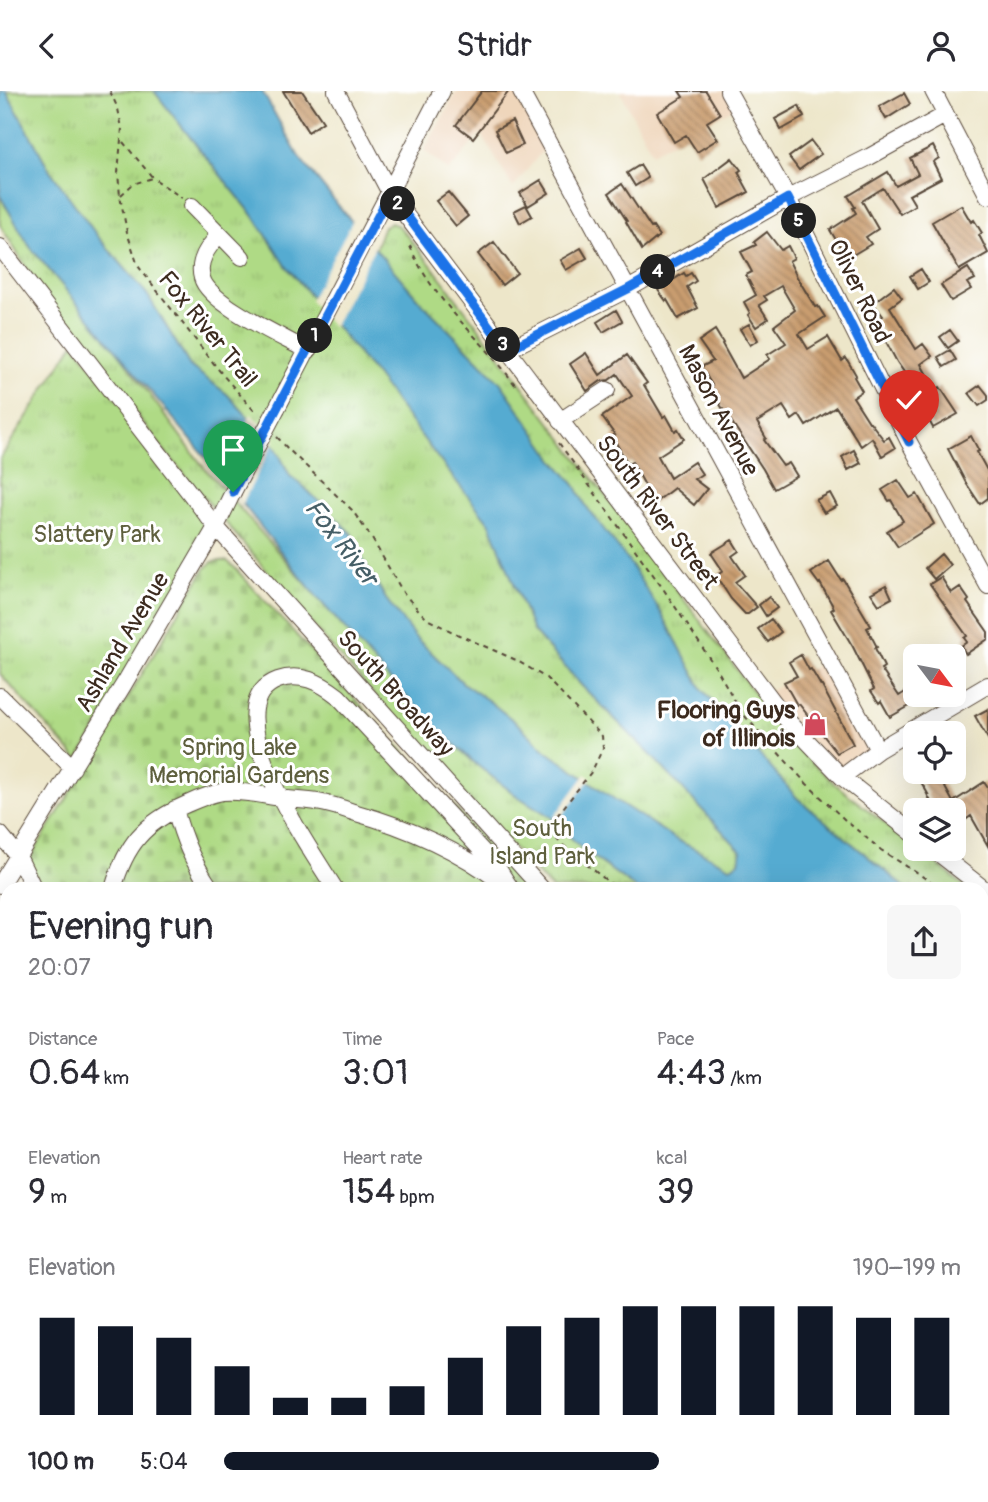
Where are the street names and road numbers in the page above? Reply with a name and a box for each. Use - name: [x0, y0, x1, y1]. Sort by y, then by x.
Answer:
- street label: Oliver Road: [822, 235, 897, 348]
- street label: Fox River Trail: [152, 266, 263, 393]
- street label: Mason Avenue: [672, 340, 765, 481]
- street label: South River Street: [590, 430, 725, 595]
- street label: Ashland Avenue: [69, 567, 176, 717]
- street label: South Broadway: [331, 624, 460, 763]

